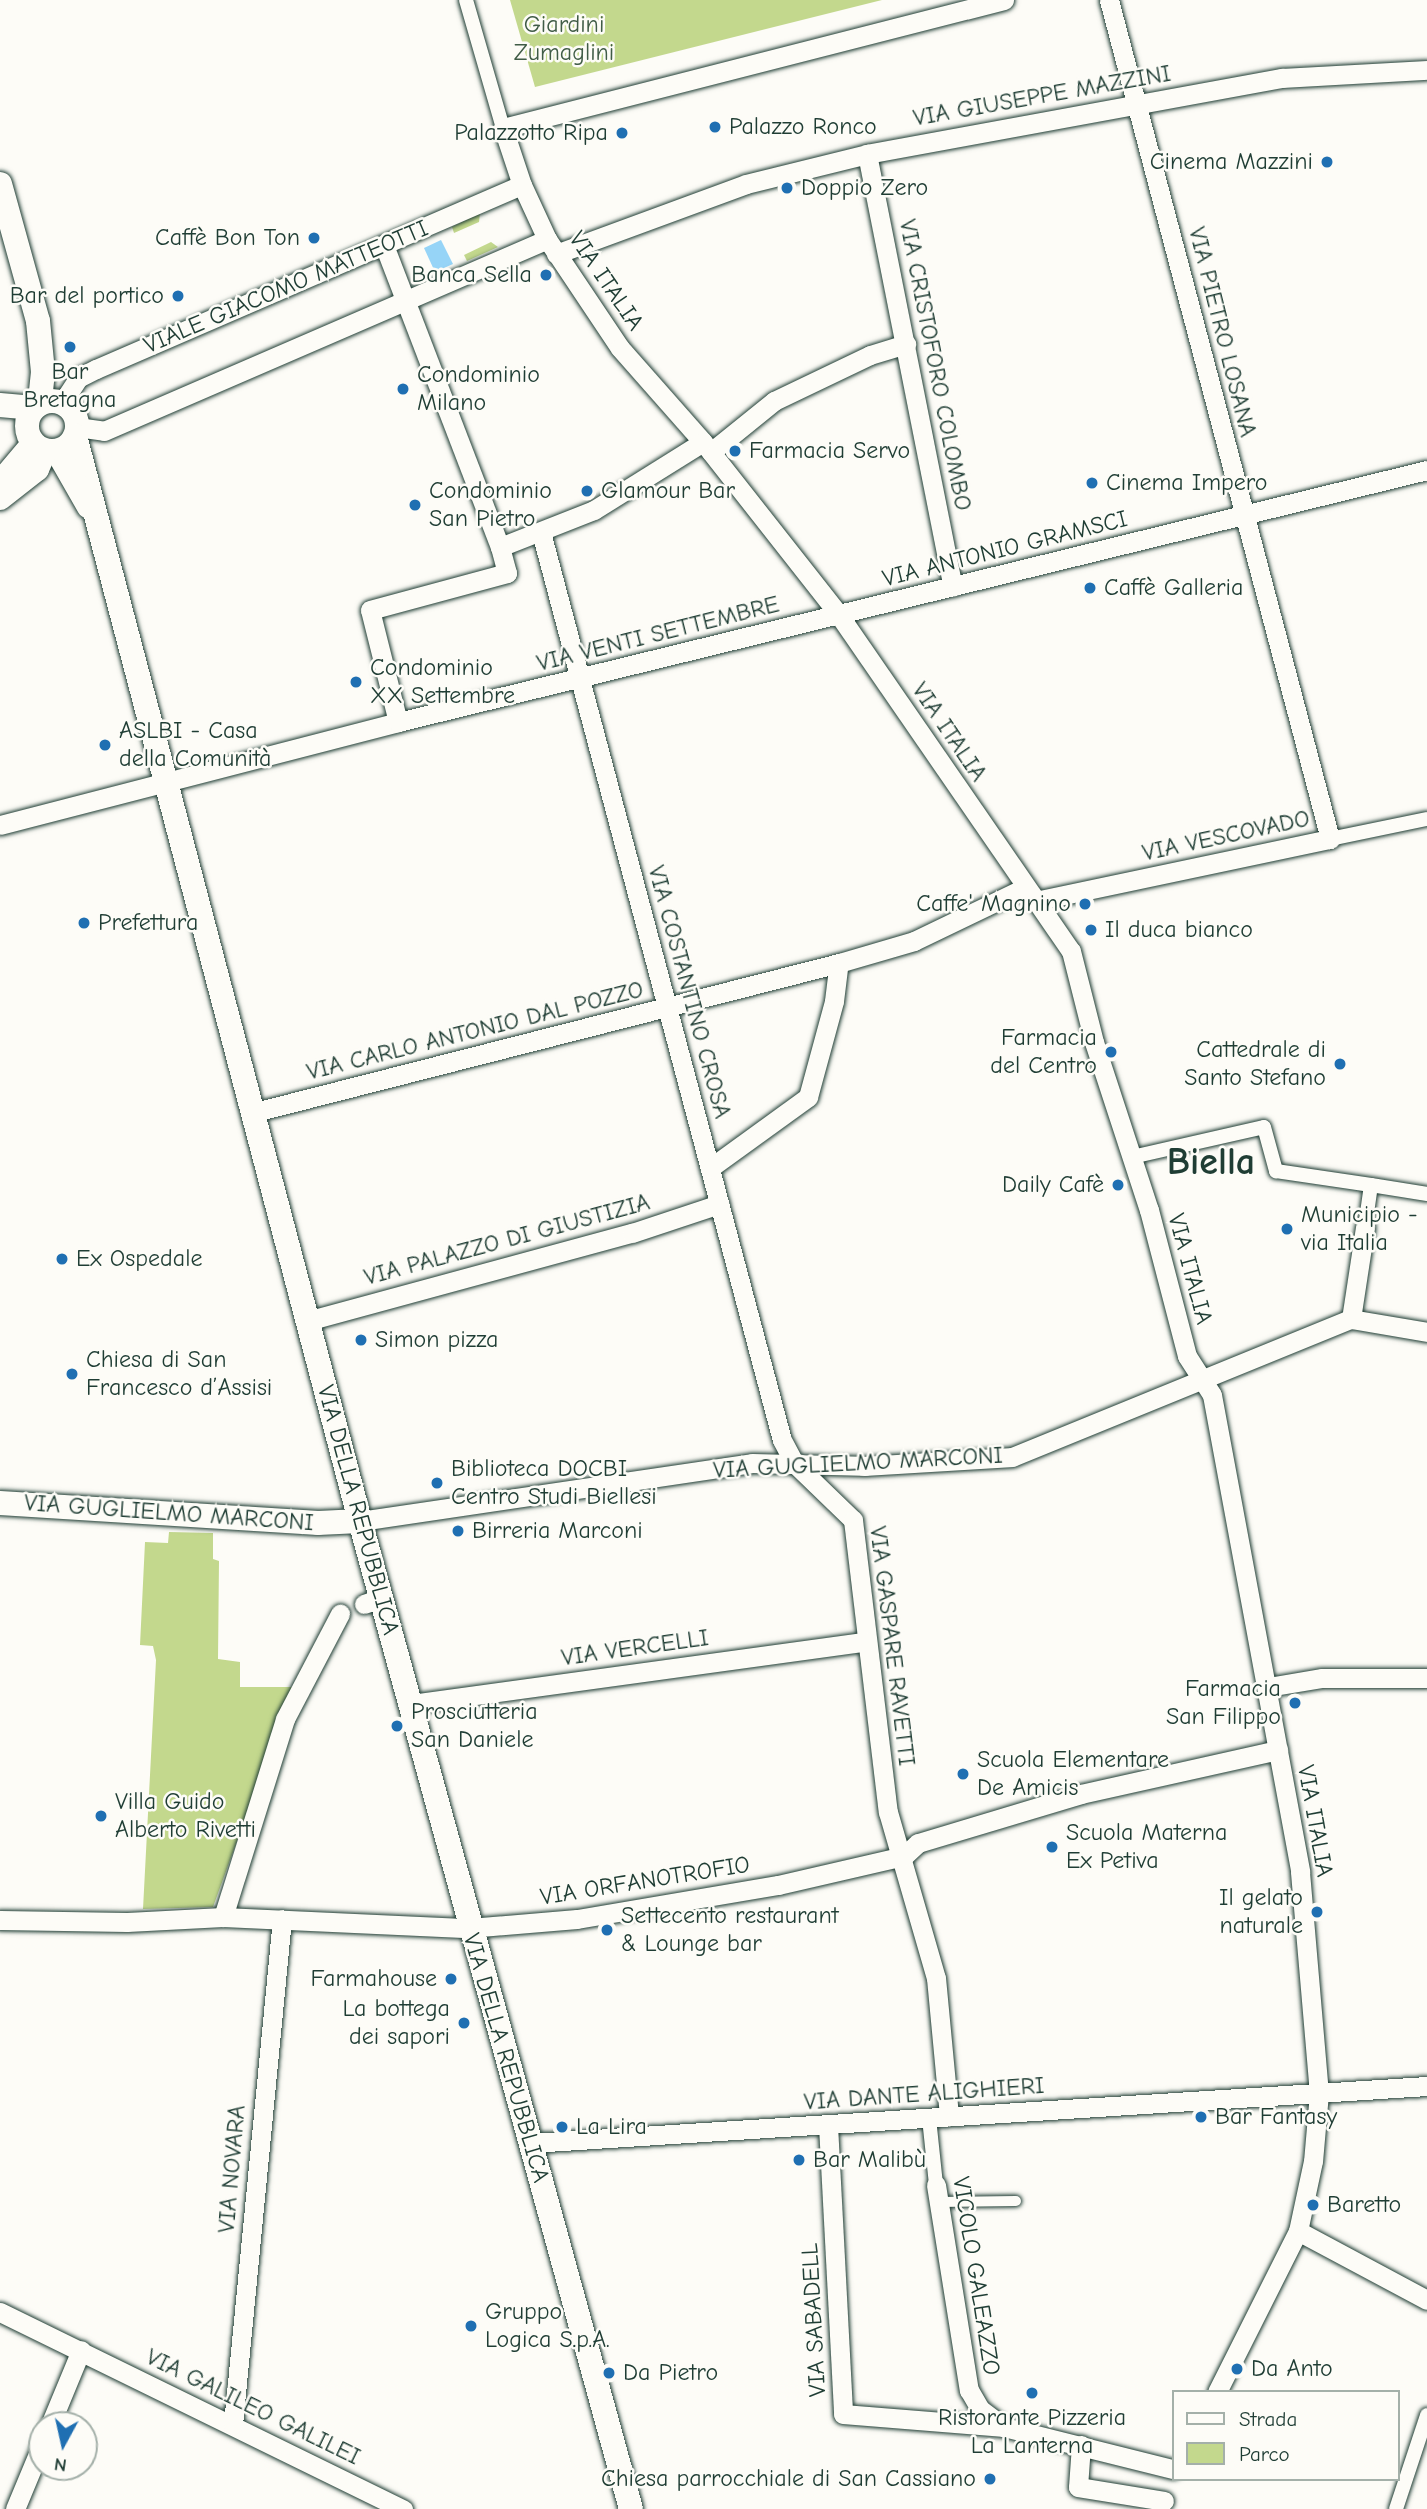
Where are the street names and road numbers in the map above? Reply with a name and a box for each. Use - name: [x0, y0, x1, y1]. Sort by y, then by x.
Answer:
- street label: VIA GIUSEPPE MAZZINI: [911, 59, 1173, 133]
- street label: VIALE GIACOMO MATTEOTTI: [140, 214, 432, 360]
- street label: VIA CRISTOFORO COLOMBO: [893, 217, 977, 513]
- street label: VIA PIETRO LOSANA: [1182, 224, 1262, 440]
- street label: VIA ITALIA: [562, 226, 650, 336]
- street label: VIA ANTONIO GRAMSCI: [880, 505, 1130, 593]
- street label: VIA VENTI SETTEMBRE: [534, 590, 782, 678]
- street label: VIA ITALIA: [905, 677, 993, 787]
- street label: VIA VESCOVADO: [1140, 804, 1312, 868]
- street label: VIA COSTANTINO CROSA: [641, 862, 737, 1122]
- street label: VIA CARLO ANTONIO DAL POZZO: [304, 975, 646, 1087]
- street label: VIA PALAZZO DI GIUSTIZIA: [361, 1188, 653, 1292]
- street label: VIA ITALIA: [1161, 1211, 1219, 1327]
- street label: VIA DELLA REPUBBLICA: [311, 1382, 405, 1638]
- street label: VIA GUGLIELMO MARCONI: [712, 1441, 1004, 1485]
- street label: VIA GUGLIELMO MARCONI: [23, 1489, 315, 1537]
- street label: VIA GASPARE RAVETTI: [863, 1524, 921, 1768]
- street label: VIA VERCELLI: [559, 1623, 711, 1673]
- street label: VIA ITALIA: [1291, 1763, 1339, 1879]
- street label: VIA ORFANOTROFIO: [538, 1850, 752, 1912]
- street label: VIA DELLA REPUBBLICA: [457, 1930, 555, 2186]
- street label: VIA DANTE ALIGHIERI: [803, 2071, 1045, 2117]
- street label: VIA NOVARA: [212, 2104, 252, 2234]
- street label: VICOLO GALEAZZO: [946, 2175, 1006, 2377]
- street label: VIA SABADELL: [796, 2242, 832, 2398]
- street label: VIA GALILEO GALILEI: [141, 2343, 365, 2471]

